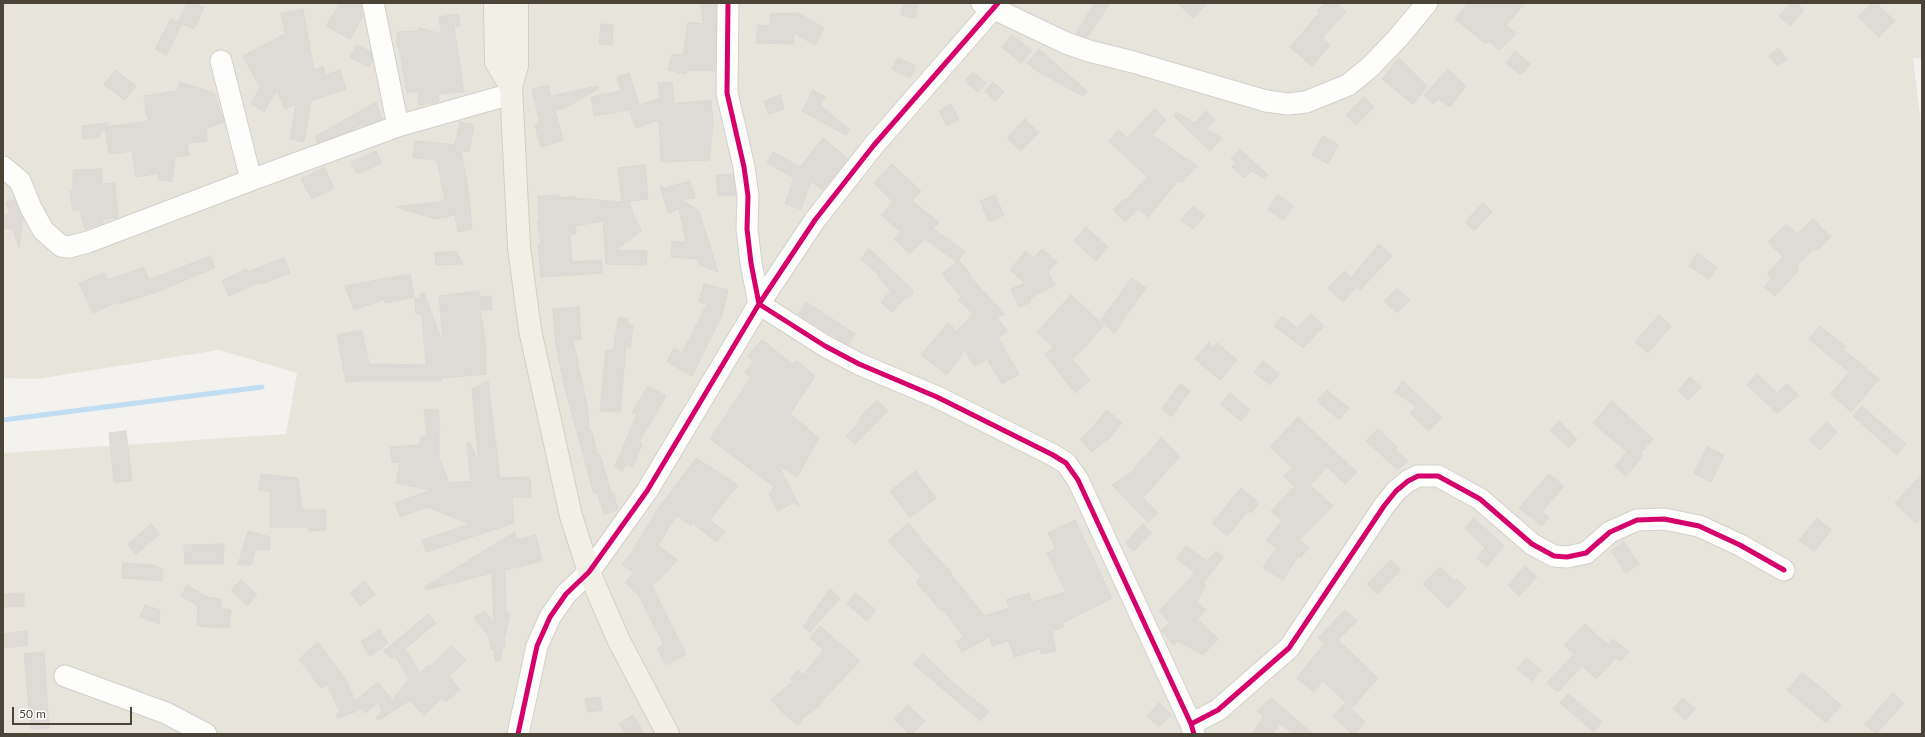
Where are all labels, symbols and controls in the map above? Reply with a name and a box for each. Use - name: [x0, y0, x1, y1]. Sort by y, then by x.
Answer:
- scale bar: [14, 699, 134, 725]
- text: 50 m: [19, 706, 46, 721]

